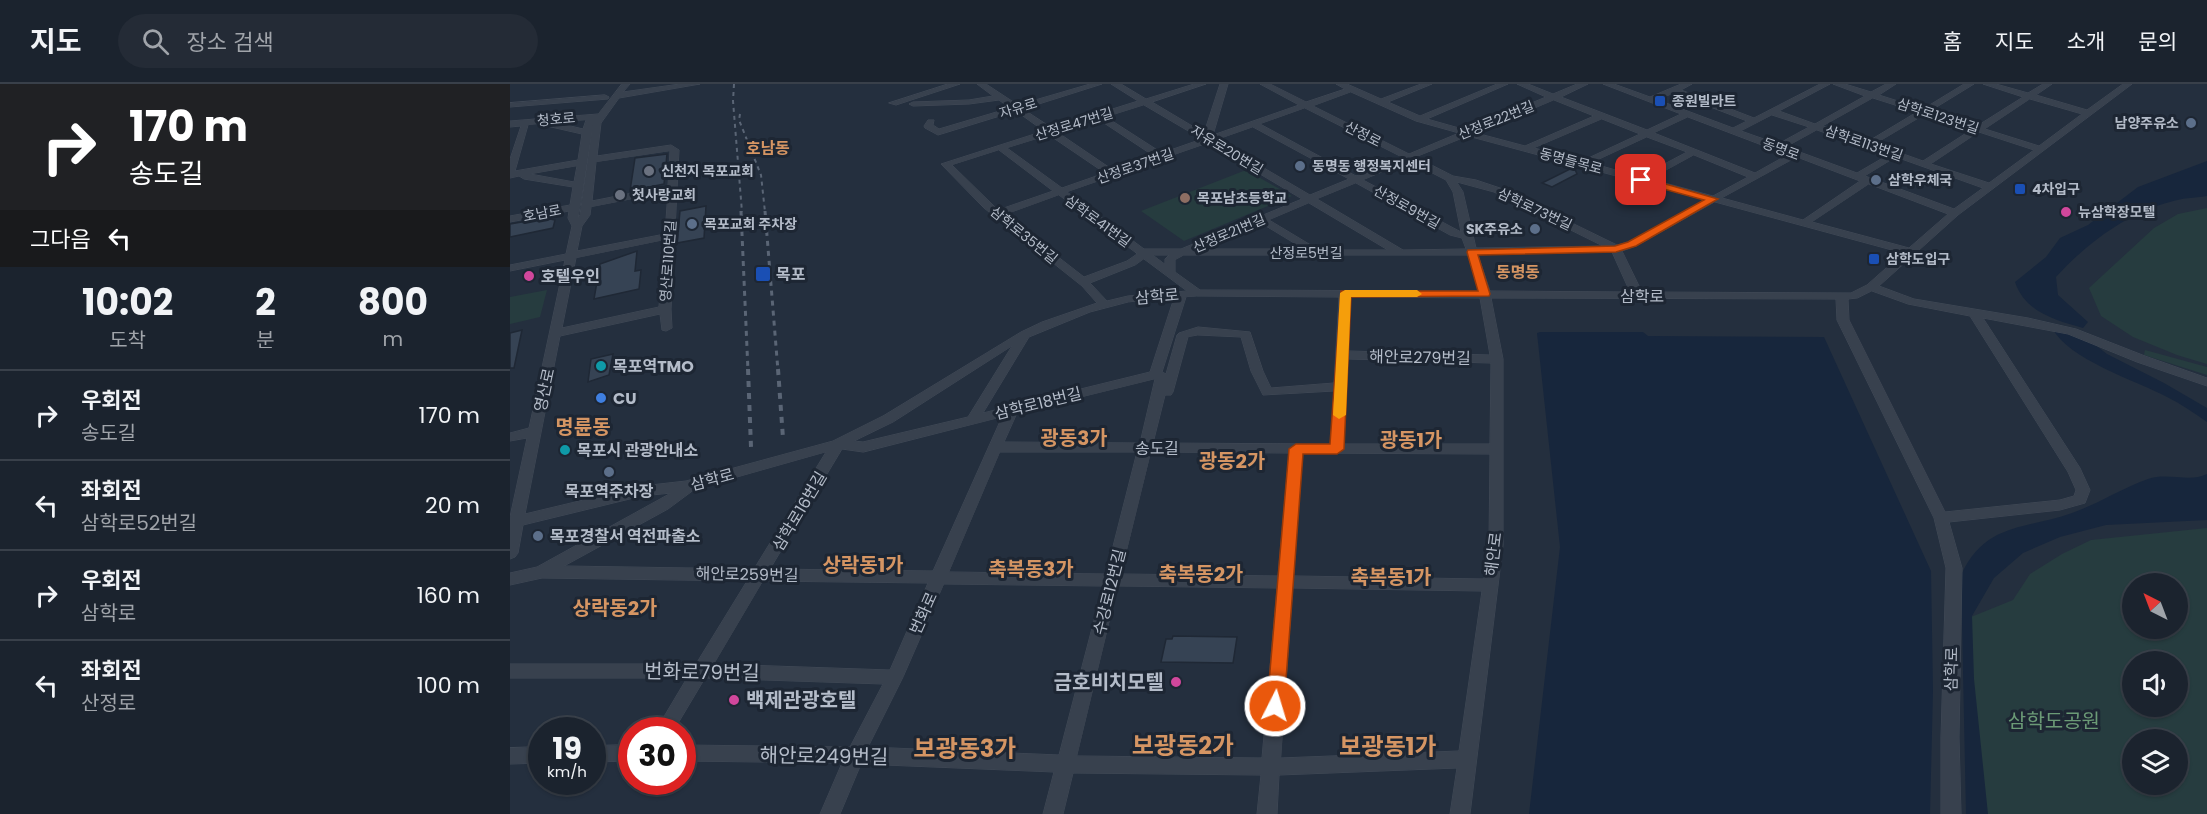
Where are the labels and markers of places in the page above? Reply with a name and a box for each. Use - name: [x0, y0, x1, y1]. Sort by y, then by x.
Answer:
- place label: 종원빌라트: [1672, 91, 1737, 111]
- marker: 종원빌라트: [1653, 94, 1667, 108]
- place label: 남양주유소: [2115, 113, 2179, 133]
- marker: 남양주유소: [2184, 116, 2198, 130]
- pin: [1615, 154, 1666, 205]
- place label: 동명동 행정복지센터: [1312, 156, 1431, 176]
- marker: 동명동 행정복지센터: [1293, 159, 1307, 173]
- place label: 신천지 목포교회: [661, 161, 754, 181]
- marker: 신천지 목포교회: [642, 164, 656, 178]
- place label: 삼학우체국: [1888, 170, 1953, 190]
- marker: 삼학우체국: [1869, 173, 1883, 187]
- place label: 4차입구: [2032, 179, 2080, 199]
- marker: 4차입구: [2013, 182, 2027, 196]
- place label: 첫사랑교회: [632, 185, 696, 205]
- marker: 첫사랑교회: [613, 188, 627, 202]
- place label: 목포남초등학교: [1197, 188, 1287, 208]
- marker: 목포남초등학교: [1178, 191, 1192, 205]
- place label: 뉴삼학장모텔: [2078, 202, 2155, 222]
- marker: 뉴삼학장모텔: [2059, 205, 2073, 219]
- place label: 목포교회 주차장: [704, 214, 797, 234]
- marker: 목포교회 주차장: [685, 217, 699, 231]
- place label: SK주유소: [1466, 219, 1523, 239]
- marker: SK주유소: [1528, 222, 1542, 236]
- place label: 삼학도입구: [1886, 249, 1951, 269]
- marker: 삼학도입구: [1867, 252, 1881, 266]
- place label: 목포: [776, 263, 806, 286]
- place label: 호텔우인: [541, 265, 600, 288]
- marker: 목포: [754, 265, 772, 283]
- marker: 호텔우인: [522, 269, 536, 283]
- place label: 목포역TMO: [613, 355, 694, 378]
- marker: 목포역TMO: [594, 359, 608, 373]
- place label: CU: [613, 387, 636, 410]
- marker: CU: [594, 391, 608, 405]
- place label: 목포시 관광안내소: [577, 439, 698, 462]
- marker: 목포시 관광안내소: [558, 443, 572, 457]
- marker: 목포역주차장: [602, 465, 616, 479]
- place label: 목포역주차장: [565, 480, 653, 503]
- place label: 목포경찰서 역전파출소: [550, 525, 701, 548]
- marker: 목포경찰서 역전파출소: [531, 529, 545, 543]
- place label: 금호비치모텔: [1054, 668, 1164, 696]
- marker: 금호비치모텔: [1169, 675, 1183, 689]
- place label: 백제관광호텔: [746, 686, 856, 714]
- marker: 백제관광호텔: [727, 693, 741, 707]

